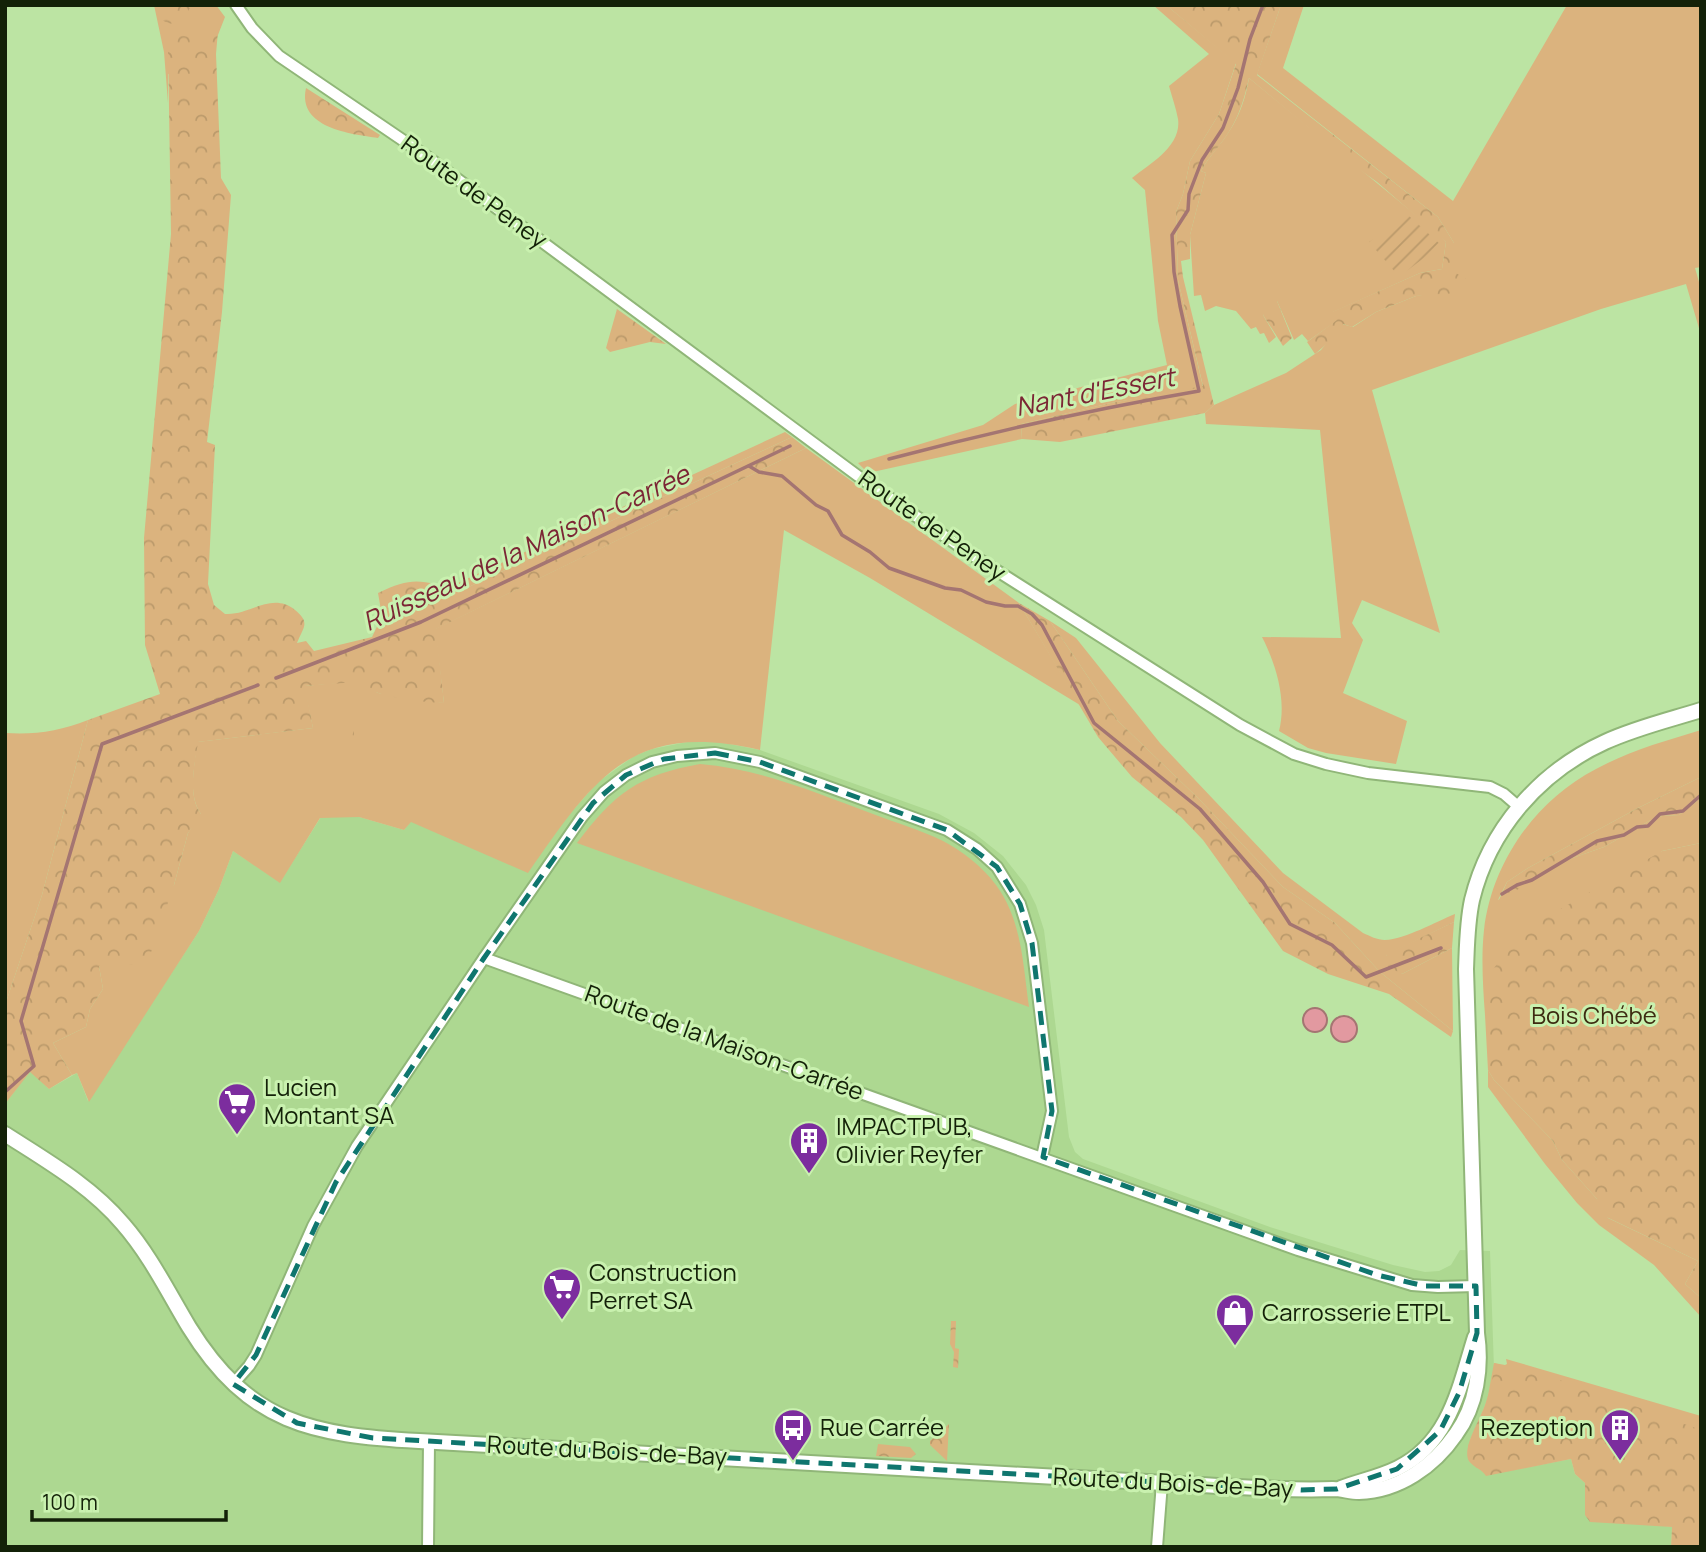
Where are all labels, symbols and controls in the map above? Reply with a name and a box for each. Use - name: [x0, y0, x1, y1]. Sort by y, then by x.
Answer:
- street label: Route de Peney: [395, 127, 555, 255]
- water label: Nant d'Essert: [1012, 357, 1180, 424]
- water label: Ruisseau de la Maison-Carrée: [356, 455, 696, 639]
- street label: Route de Peney: [852, 462, 1014, 588]
- street label: Route de la Maison-Carrée: [581, 976, 868, 1107]
- park label: Bois Chébé: [1531, 998, 1657, 1031]
- place label: Lucien Montant SA: [264, 1070, 394, 1131]
- supermarket icon: Lucien Montant SA: [216, 1081, 258, 1136]
- place label: IMPACTPUB, Olivier Reyfer: [836, 1109, 983, 1170]
- building icon: IMPACTPUB, Olivier Reyfer: [788, 1120, 830, 1175]
- place label: Construction Perret SA: [589, 1255, 737, 1316]
- supermarket icon: Construction Perret SA: [541, 1266, 583, 1321]
- shop icon: Carrosserie ETPL: [1214, 1292, 1256, 1347]
- place label: Carrosserie ETPL: [1262, 1295, 1451, 1328]
- bus stop icon: Rue Carrée: [772, 1407, 814, 1462]
- building icon: Rezeption: [1599, 1407, 1641, 1462]
- place label: Rue Carrée: [820, 1410, 944, 1443]
- place label: Rezeption: [1481, 1410, 1593, 1443]
- street label: Route du Bois-de-Bay: [486, 1427, 728, 1472]
- street label: Route du Bois-de-Bay: [1052, 1459, 1294, 1504]
- scale bar: [32, 1478, 226, 1522]
- text: 100 m: [42, 1488, 98, 1516]

